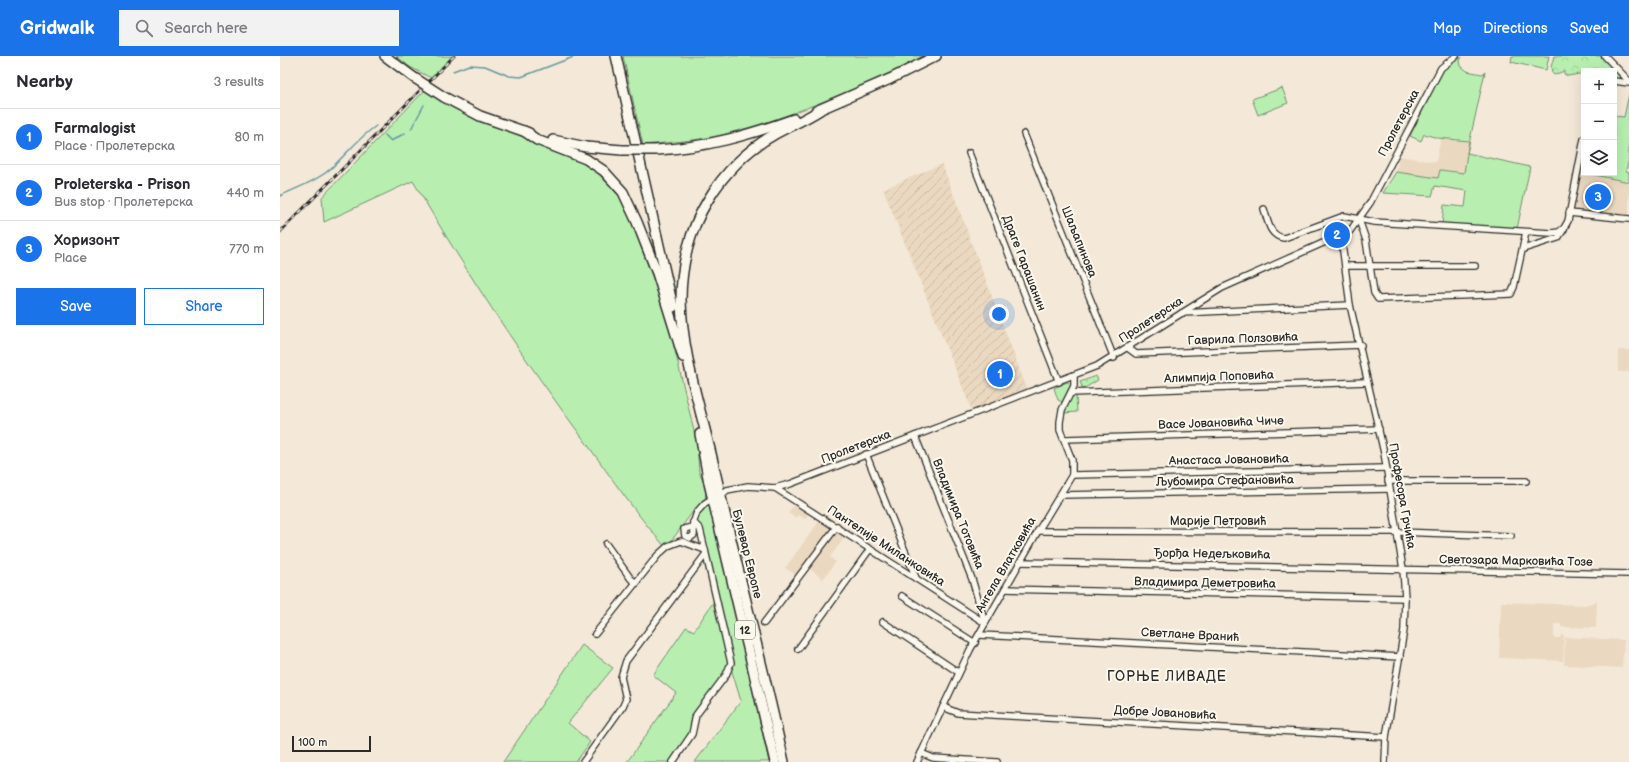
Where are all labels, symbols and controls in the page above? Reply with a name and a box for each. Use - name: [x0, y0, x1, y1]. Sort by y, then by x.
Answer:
- search box: [119, 10, 399, 46]
- text: Gridwalk: [20, 17, 95, 40]
- icon: search: [133, 17, 155, 39]
- text: Search here: [165, 19, 248, 38]
- text: Map: [1433, 20, 1461, 37]
- text: Directions: [1483, 20, 1548, 37]
- text: Saved: [1570, 20, 1609, 37]
- map controls: [1581, 68, 1617, 176]
- button: +: [1581, 68, 1617, 104]
- text: Nearby: [16, 72, 73, 92]
- text: 3 results: [213, 74, 264, 90]
- street label: Пролетерска: [1375, 87, 1423, 159]
- button: −: [1581, 104, 1617, 140]
- text: Farmalogist: [54, 119, 136, 138]
- text: 1: [26, 129, 32, 145]
- text: 80 m: [235, 129, 264, 145]
- text: Place · Пролетерска: [54, 138, 175, 154]
- button: layers: [1581, 140, 1617, 176]
- text: Proleterska - Prison: [54, 175, 191, 194]
- pin: 3: [1585, 182, 1611, 212]
- text: 2: [25, 185, 33, 201]
- text: 440 m: [226, 185, 264, 201]
- text: Bus stop · Пролетерска: [54, 194, 193, 210]
- street label: Шаљапинова: [1058, 204, 1100, 280]
- street label: Драге Гарашанин: [999, 213, 1049, 313]
- pin: 2: [1324, 220, 1350, 250]
- text: Хоризонт: [54, 231, 120, 250]
- text: 3: [25, 241, 33, 257]
- text: 770 m: [229, 241, 264, 257]
- text: Place: [54, 250, 87, 266]
- button: Save: [16, 288, 136, 325]
- button: Share: [144, 288, 264, 325]
- street label: Пролетерска: [1116, 294, 1186, 346]
- your location: [989, 304, 1009, 324]
- street label: Гаврила Ползовића: [1187, 330, 1299, 348]
- pin: 1: [987, 359, 1013, 389]
- street label: Алимпија Поповића: [1163, 368, 1274, 386]
- street label: Васе Јовановића Чиче: [1158, 413, 1284, 433]
- street label: Пролетерска: [819, 427, 893, 467]
- street label: Професора Грчића: [1385, 442, 1419, 550]
- street label: Анастаса Јовановића: [1168, 451, 1289, 469]
- street label: Владимира Тотовића: [929, 457, 987, 571]
- street label: Љубомира Стефановића: [1155, 472, 1294, 490]
- street label: Пантелије Миланковића: [824, 502, 948, 590]
- street label: Булевар Европе: [729, 508, 765, 600]
- street label: Ангела Влатковића: [972, 514, 1040, 616]
- street label: Марије Петровић: [1170, 514, 1266, 529]
- street label: Ђорђа Недељковића: [1154, 545, 1270, 563]
- street label: Светозара Марковића Тозе: [1439, 552, 1593, 570]
- street label: Владимира Деметровића: [1134, 574, 1276, 592]
- road number: 12: [735, 621, 755, 639]
- street label: Светлане Вранић: [1141, 625, 1239, 645]
- district label: ГОРЊЕ ЛИВАДЕ: [1107, 668, 1227, 685]
- street label: Добре Јовановића: [1113, 703, 1217, 723]
- scale bar: [292, 734, 371, 753]
- text: 100 m: [298, 736, 327, 749]

